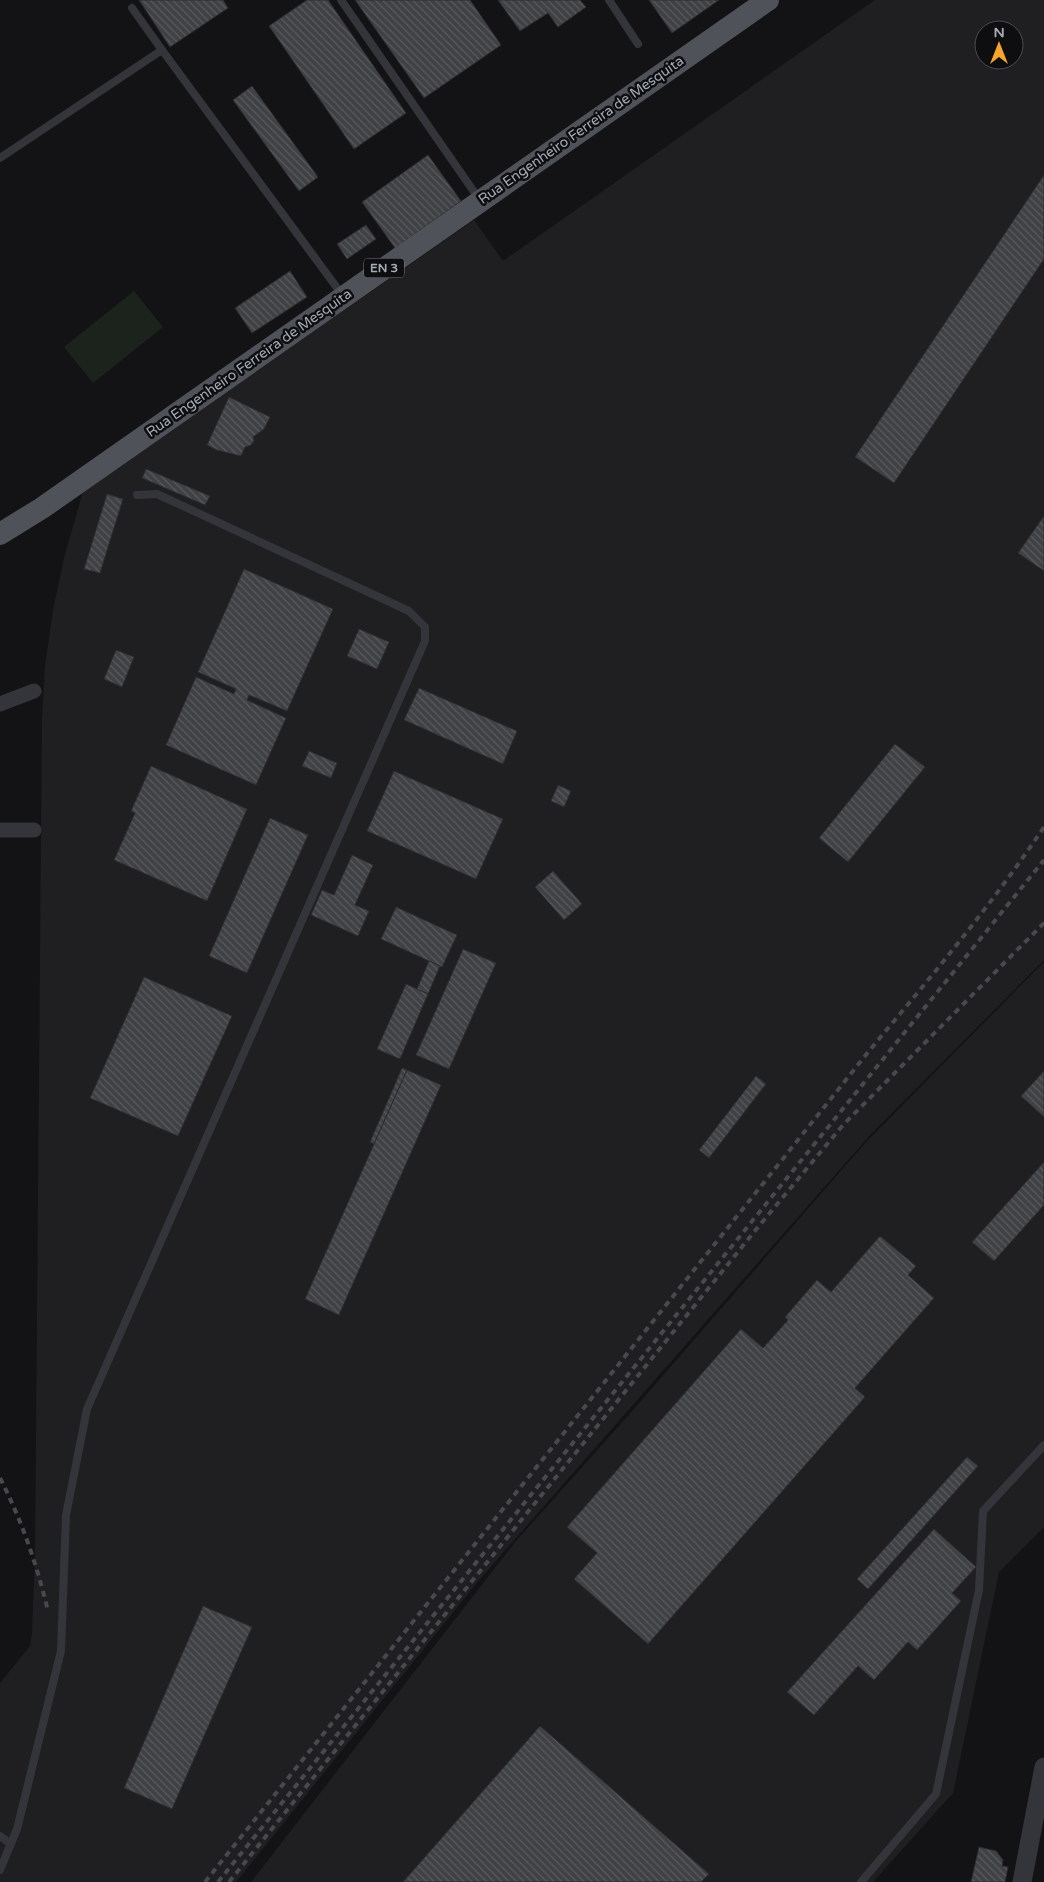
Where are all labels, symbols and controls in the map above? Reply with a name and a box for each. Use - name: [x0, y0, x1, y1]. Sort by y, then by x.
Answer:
- north arrow: [974, 20, 1024, 70]
- text: N: [993, 24, 1005, 41]
- street label: Rua Engenheiro Ferreira de Mesquita: [475, 52, 687, 208]
- road number: EN 3: [364, 258, 404, 278]
- street label: Rua Engenheiro Ferreira de Mesquita: [143, 285, 355, 441]

